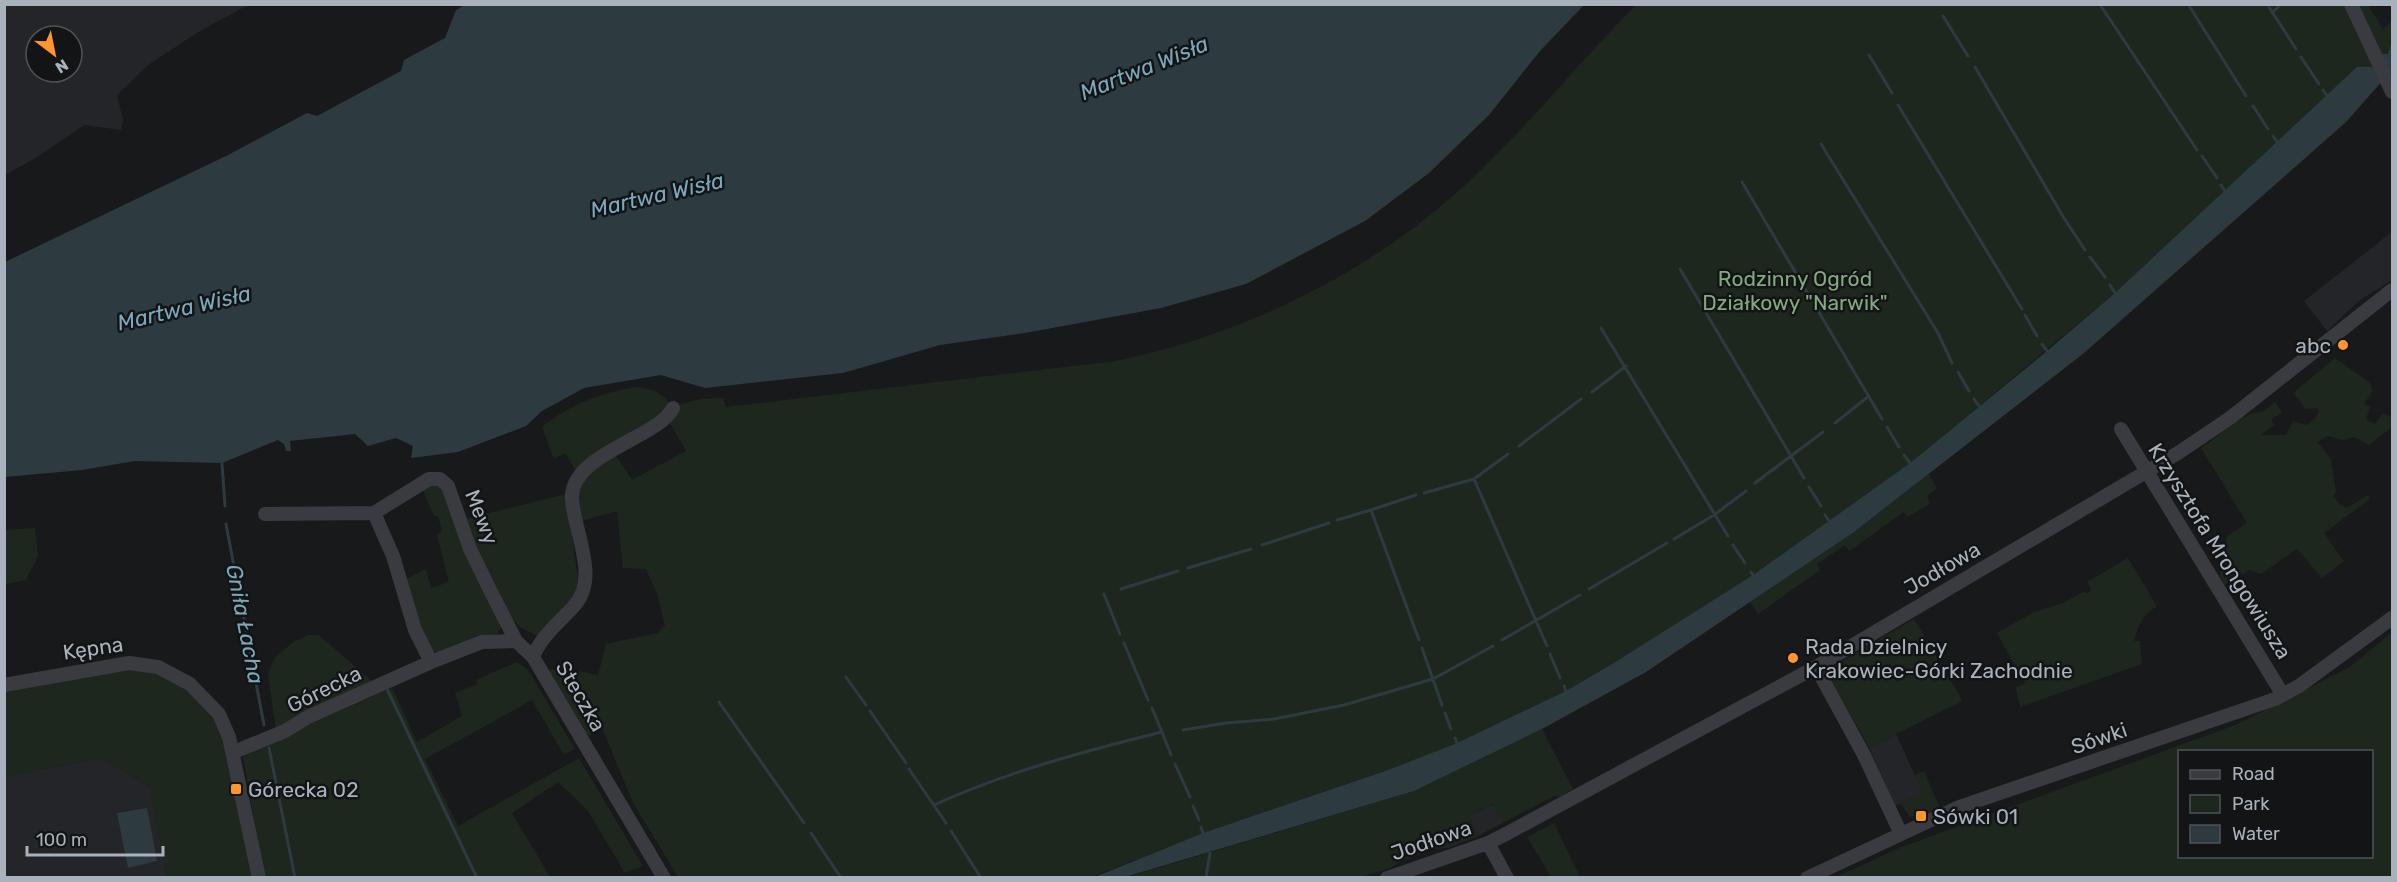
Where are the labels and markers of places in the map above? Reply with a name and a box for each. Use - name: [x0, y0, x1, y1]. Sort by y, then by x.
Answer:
- place label: abc: [2295, 333, 2331, 358]
- marker: abc: [2336, 338, 2350, 352]
- place label: Rada Dzielnicy Krakowiec-Górki Zachodnie: [1805, 634, 2073, 683]
- marker: Rada Dzielnicy Krakowiec-Górki Zachodnie: [1786, 651, 1800, 665]
- place label: Górecka 02: [248, 777, 359, 802]
- marker: Górecka 02: [229, 782, 243, 796]
- place label: Sówki 01: [1933, 804, 2018, 829]
- marker: Sówki 01: [1914, 809, 1928, 823]

